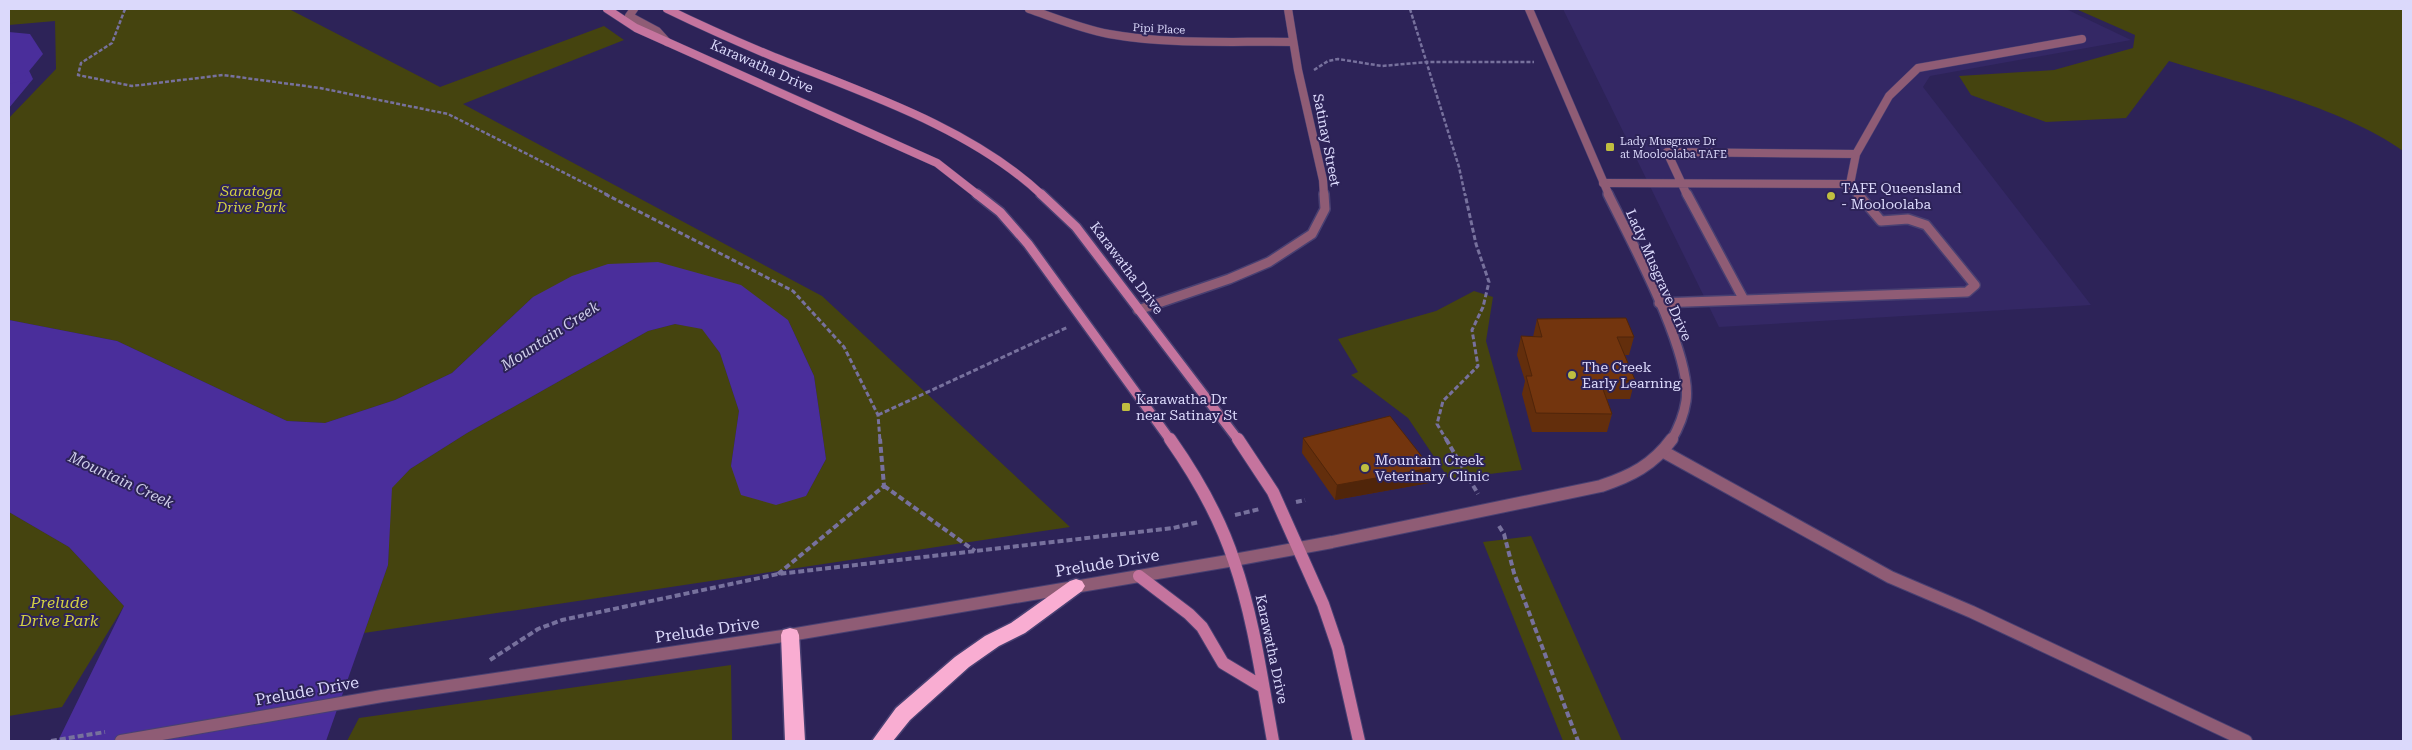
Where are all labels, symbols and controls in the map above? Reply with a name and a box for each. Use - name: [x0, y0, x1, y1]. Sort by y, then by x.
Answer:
- street label: Pipi Place: [1132, 21, 1186, 37]
- street label: Karawatha Drive: [708, 36, 816, 96]
- street label: Satinay Street: [1310, 92, 1344, 188]
- place label: Lady Musgrave Dr at Mooloolaba TAFE: [1620, 135, 1727, 161]
- marker: Lady Musgrave Dr at Mooloolaba TAFE: [1604, 141, 1616, 153]
- place label: TAFE Queensland - Mooloolaba: [1841, 180, 1961, 212]
- park label: Saratoga Drive Park: [216, 183, 286, 215]
- marker: TAFE Queensland - Mooloolaba: [1825, 190, 1837, 202]
- street label: Lady Musgrave Drive: [1623, 207, 1695, 343]
- street label: Karawatha Drive: [1087, 219, 1167, 317]
- water label: Mountain Creek: [497, 297, 603, 375]
- place label: The Creek Early Learning: [1582, 359, 1681, 391]
- marker: The Creek Early Learning: [1566, 369, 1578, 381]
- place label: Karawatha Dr near Satinay St: [1136, 391, 1237, 423]
- marker: Karawatha Dr near Satinay St: [1120, 401, 1132, 413]
- water label: Mountain Creek: [65, 447, 177, 512]
- place label: Mountain Creek Veterinary Clinic: [1375, 452, 1489, 484]
- marker: Mountain Creek Veterinary Clinic: [1359, 462, 1371, 474]
- street label: Prelude Drive: [1054, 545, 1161, 581]
- park label: Prelude Drive Park: [19, 593, 99, 630]
- street label: Karawatha Drive: [1253, 593, 1291, 705]
- street label: Prelude Drive: [654, 613, 761, 647]
- street label: Prelude Drive: [254, 672, 361, 709]

